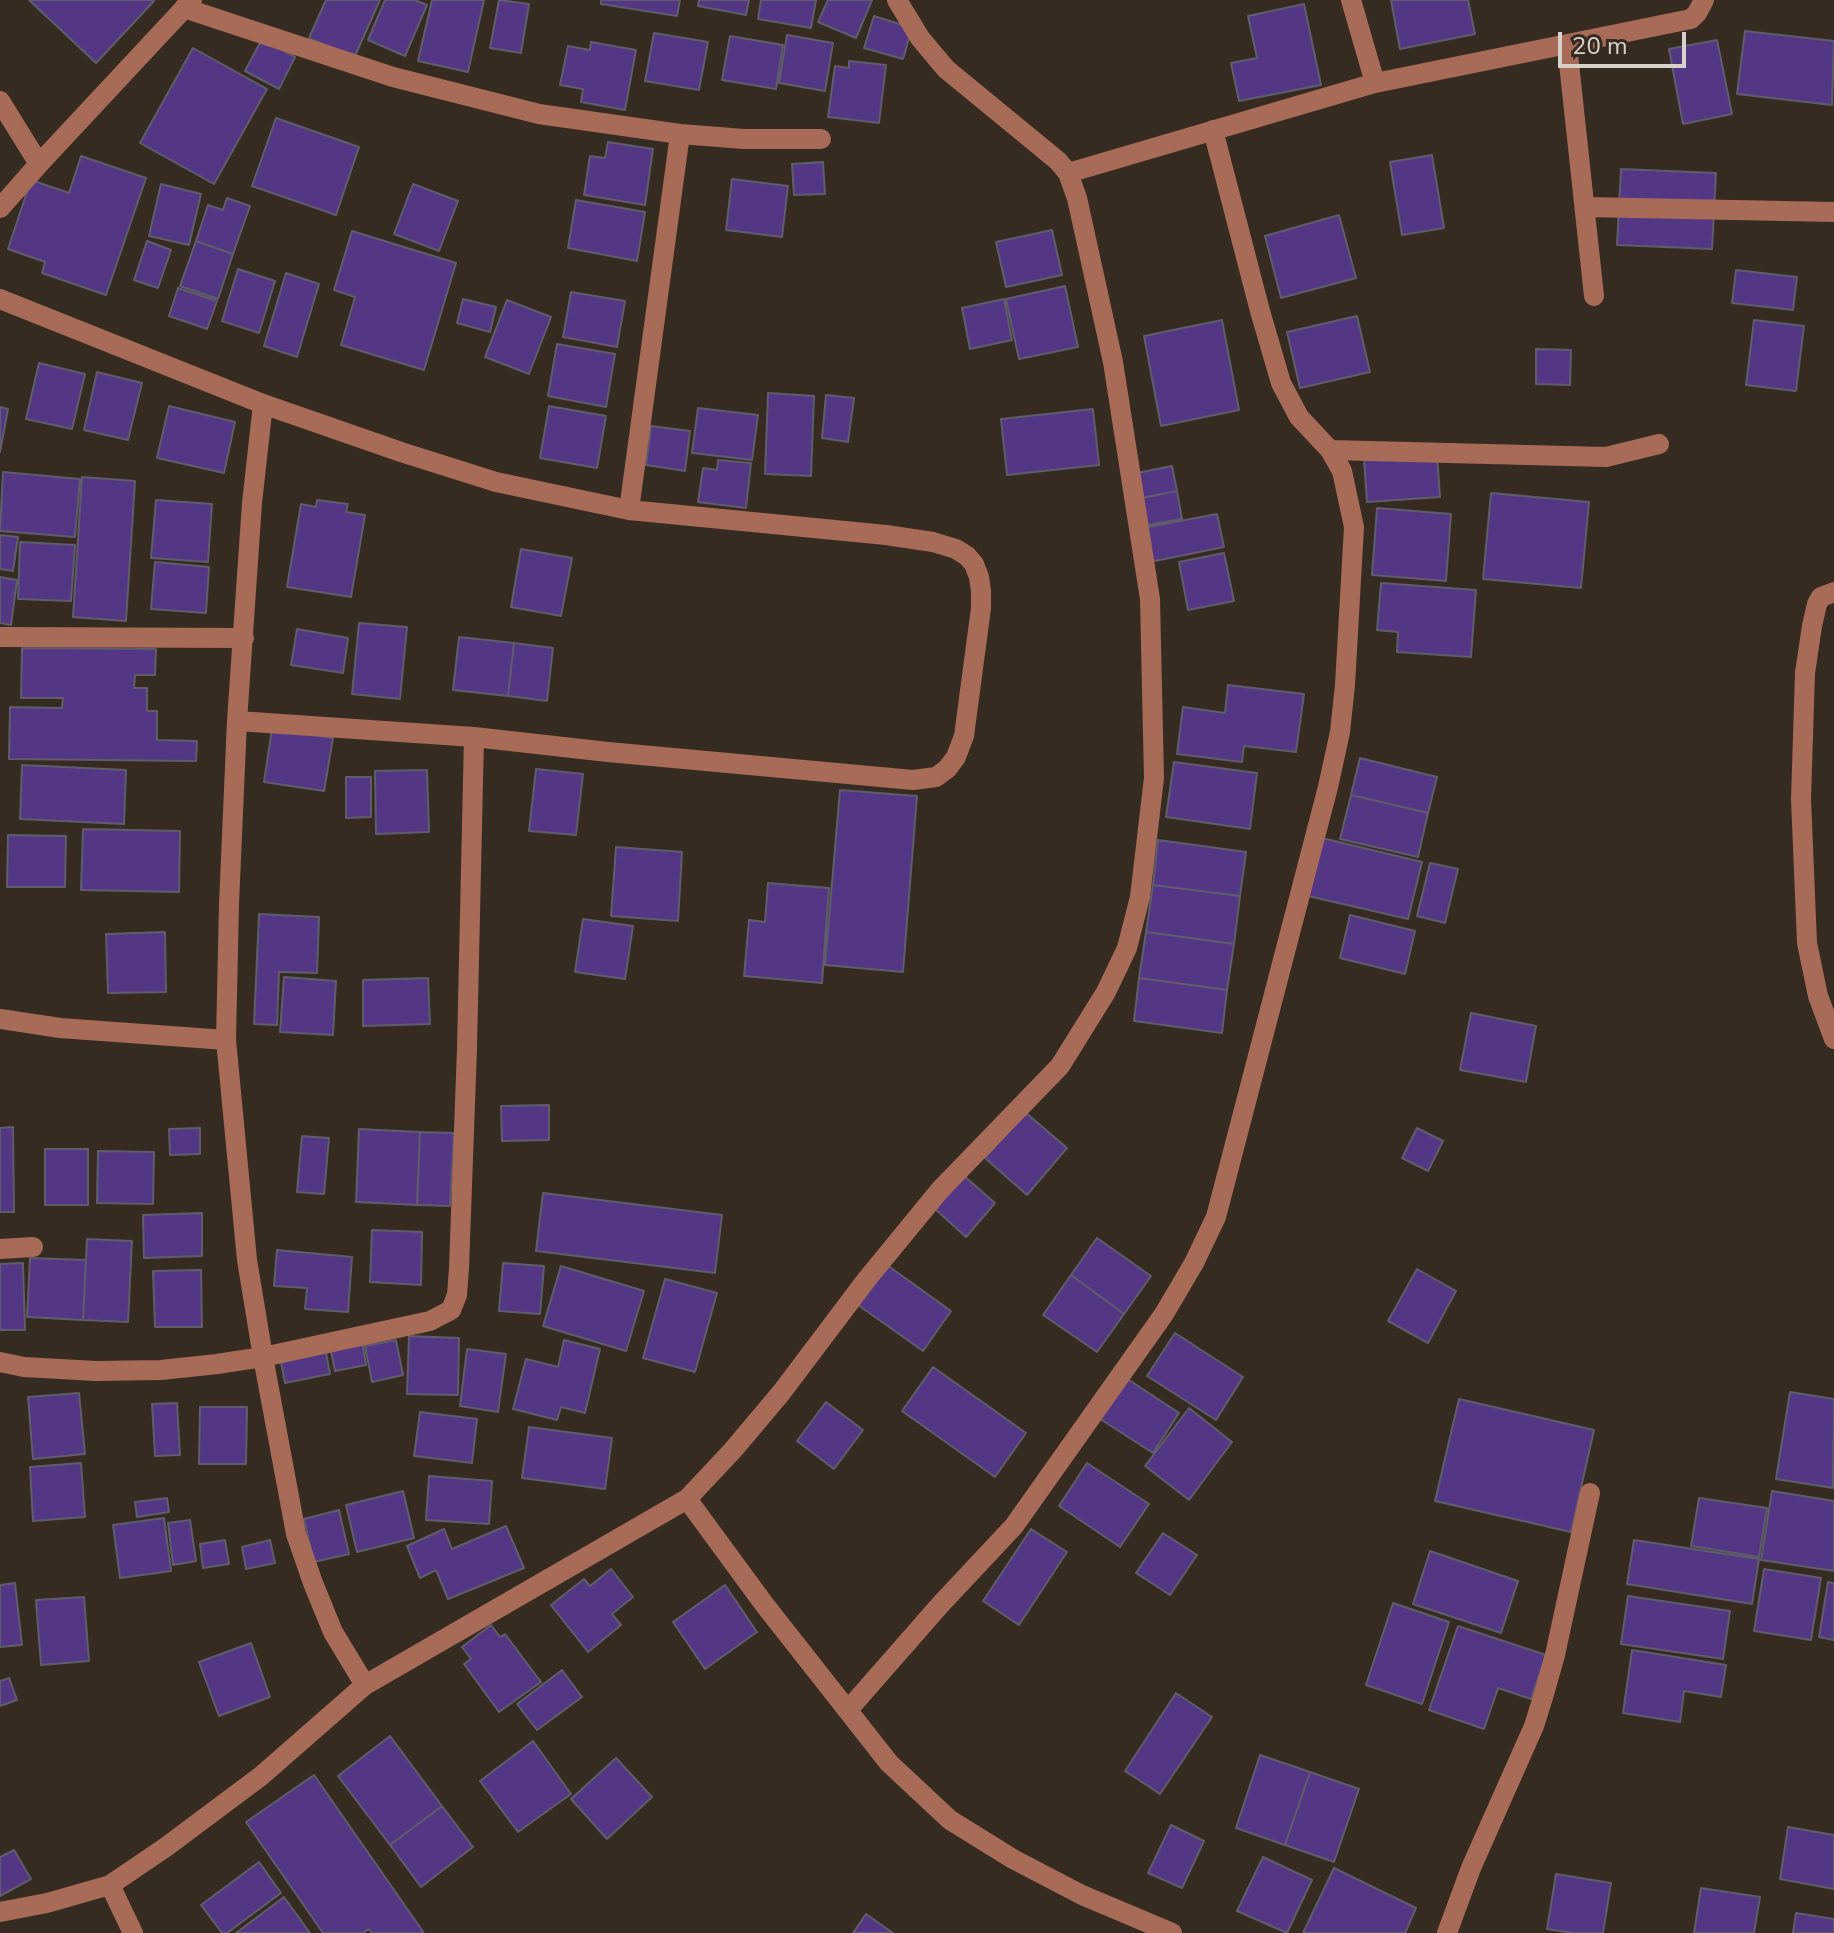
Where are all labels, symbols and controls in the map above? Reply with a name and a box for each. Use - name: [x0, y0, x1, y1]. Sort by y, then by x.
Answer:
- scale bar: [1562, 16, 1690, 66]
- text: 20 m: [1572, 30, 1628, 62]

